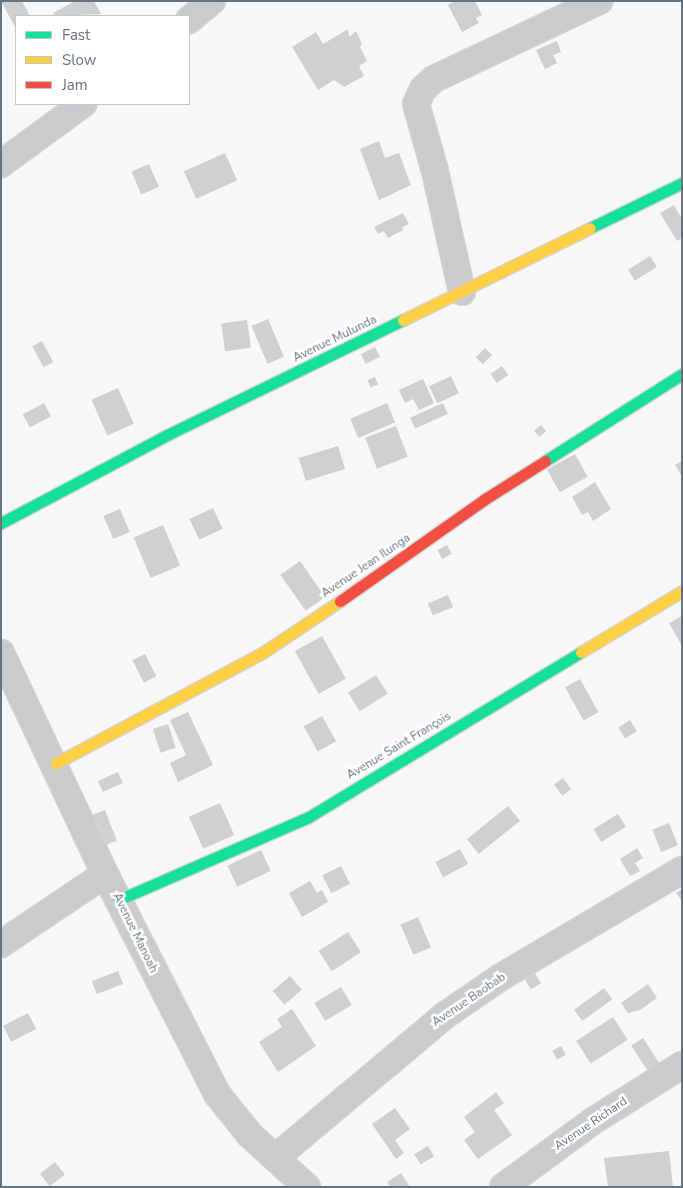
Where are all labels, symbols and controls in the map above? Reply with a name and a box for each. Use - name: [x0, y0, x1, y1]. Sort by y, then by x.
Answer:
- legend: [15, 15, 190, 105]
- text: Fast: [62, 25, 90, 45]
- text: Slow: [62, 50, 96, 70]
- text: Jam: [62, 75, 88, 95]
- street label: Avenue Mulunda: [291, 313, 379, 365]
- street label: Avenue Jean Ilunga: [319, 531, 413, 601]
- street label: Avenue Saint François: [344, 709, 454, 783]
- street label: Avenue Manoah: [109, 891, 161, 975]
- street label: Avenue Baobab: [430, 970, 508, 1030]
- street label: Avenue Richard: [552, 1094, 630, 1154]

